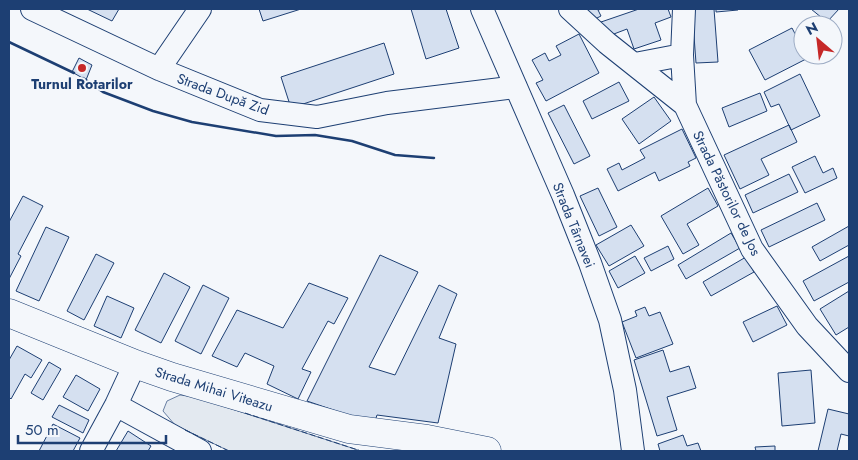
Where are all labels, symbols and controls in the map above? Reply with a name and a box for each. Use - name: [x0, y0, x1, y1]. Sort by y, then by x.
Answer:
- north arrow: [793, 15, 843, 65]
- text: N: [802, 17, 822, 40]
- marker: Turnul Rotarilor: [76, 62, 88, 74]
- street label: Strada După Zid: [174, 68, 272, 120]
- place label: Turnul Rotarilor: [31, 74, 133, 94]
- street label: Strada Păstorilor de Jos: [688, 127, 766, 259]
- street label: Strada Târnavei: [548, 179, 600, 271]
- street label: Strada Mihai Viteazu: [153, 362, 275, 416]
- scale bar: [18, 412, 165, 444]
- text: 50 m: [25, 419, 59, 441]

